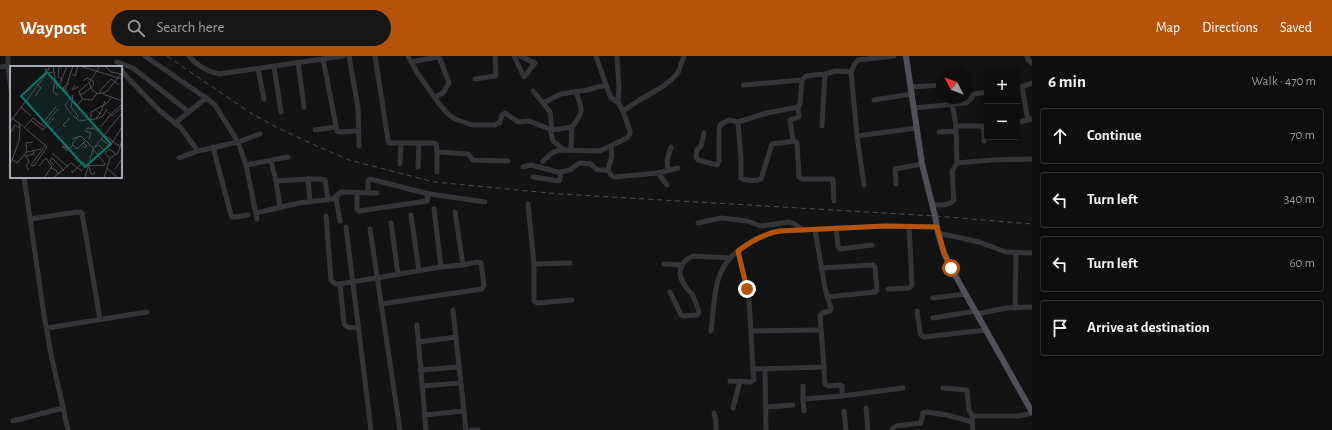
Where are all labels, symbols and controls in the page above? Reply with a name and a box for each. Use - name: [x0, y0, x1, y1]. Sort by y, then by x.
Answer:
- search box: [111, 10, 391, 46]
- icon: search: [125, 17, 147, 39]
- text: Waypost: [20, 19, 87, 38]
- text: Search here: [157, 20, 224, 35]
- text: Map: [1156, 21, 1180, 35]
- text: Directions: [1202, 21, 1258, 35]
- text: Saved: [1280, 21, 1312, 35]
- inset map: [10, 66, 122, 178]
- north arrow: [936, 68, 972, 104]
- map controls: [984, 68, 1020, 140]
- button: +: [984, 68, 1020, 104]
- text: 6 min: [1048, 73, 1086, 90]
- text: Walk · 470 m: [1252, 75, 1316, 88]
- button: −: [984, 104, 1020, 140]
- icon: ahead: [1049, 125, 1071, 147]
- text: Continue: [1087, 128, 1142, 143]
- text: 70 m: [1290, 129, 1315, 142]
- icon: left: [1049, 189, 1071, 211]
- text: Turn left: [1087, 192, 1138, 207]
- text: 340 m: [1284, 193, 1315, 206]
- icon: left: [1049, 253, 1071, 275]
- text: Turn left: [1087, 256, 1138, 271]
- text: 60 m: [1289, 257, 1315, 270]
- route start: [942, 259, 960, 277]
- route end: [738, 280, 756, 298]
- icon: arrive: [1049, 317, 1071, 339]
- text: Arrive at destination: [1087, 320, 1210, 335]

